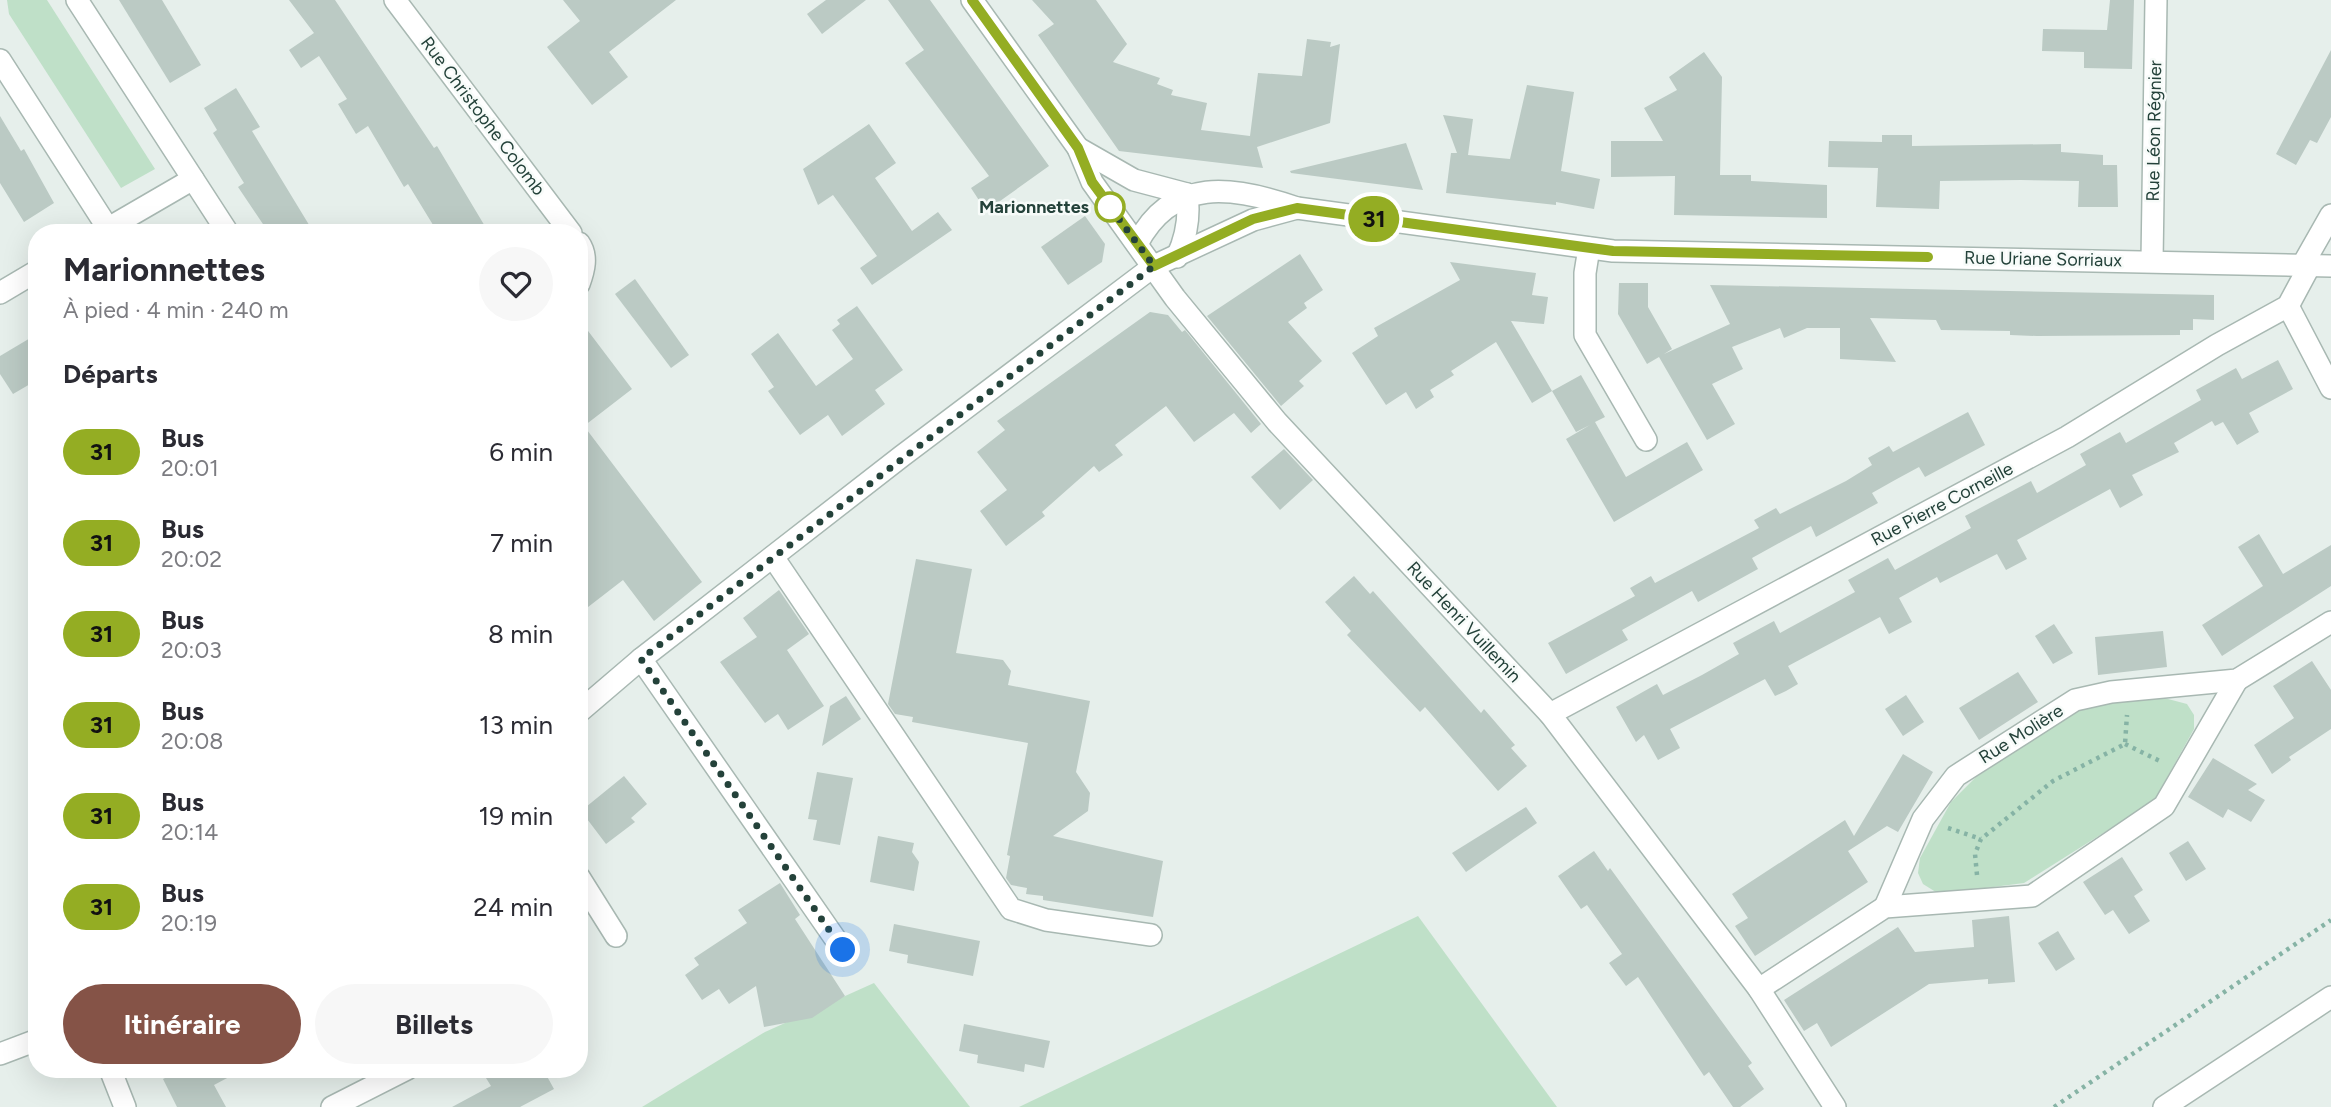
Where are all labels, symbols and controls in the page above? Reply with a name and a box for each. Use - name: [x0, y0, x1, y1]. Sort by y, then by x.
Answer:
- street label: Rue Christophe Colomb: [416, 32, 550, 200]
- street label: Rue Léon Régnier: [2142, 60, 2166, 202]
- marker: Marionnettes: [1095, 192, 1125, 222]
- place label: Marionnettes: [979, 196, 1090, 218]
- line badge: 31: [1342, 196, 1406, 242]
- text: 31: [1362, 204, 1386, 233]
- button: heart: [479, 247, 553, 321]
- street label: Rue Uriane Sorriaux: [1964, 247, 2122, 271]
- text: Marionnettes: [63, 250, 265, 289]
- text: À pied · 4 min · 240 m: [63, 296, 288, 324]
- text: Départs: [63, 358, 158, 390]
- text: Bus: [161, 422, 204, 454]
- text: 6 min: [489, 436, 553, 468]
- text: 31: [90, 437, 113, 466]
- text: 20:01: [161, 454, 219, 482]
- street label: Rue Pierre Corneille: [1867, 457, 2017, 551]
- text: Bus: [161, 513, 204, 545]
- text: 7 min: [490, 527, 553, 559]
- text: 31: [90, 528, 113, 557]
- text: 20:02: [161, 545, 222, 573]
- street label: Rue Henri Vuillemin: [1402, 557, 1526, 687]
- text: Bus: [161, 604, 204, 636]
- text: 8 min: [488, 618, 553, 650]
- text: 31: [90, 619, 113, 648]
- text: 20:03: [161, 636, 222, 664]
- text: Bus: [161, 695, 204, 727]
- street label: Rue Molière: [1975, 699, 2067, 769]
- text: 13 min: [479, 709, 553, 741]
- text: 31: [90, 710, 113, 739]
- text: 20:08: [161, 727, 223, 755]
- text: Bus: [161, 786, 204, 818]
- text: 19 min: [478, 800, 553, 832]
- text: 31: [90, 801, 113, 830]
- text: 20:14: [161, 818, 218, 846]
- text: Bus: [161, 877, 204, 909]
- text: 24 min: [473, 891, 553, 923]
- text: 31: [90, 892, 113, 921]
- text: 20:19: [161, 909, 217, 937]
- your location: [825, 932, 860, 967]
- button: Itinéraire: [63, 984, 301, 1064]
- button: Billets: [315, 984, 553, 1064]

